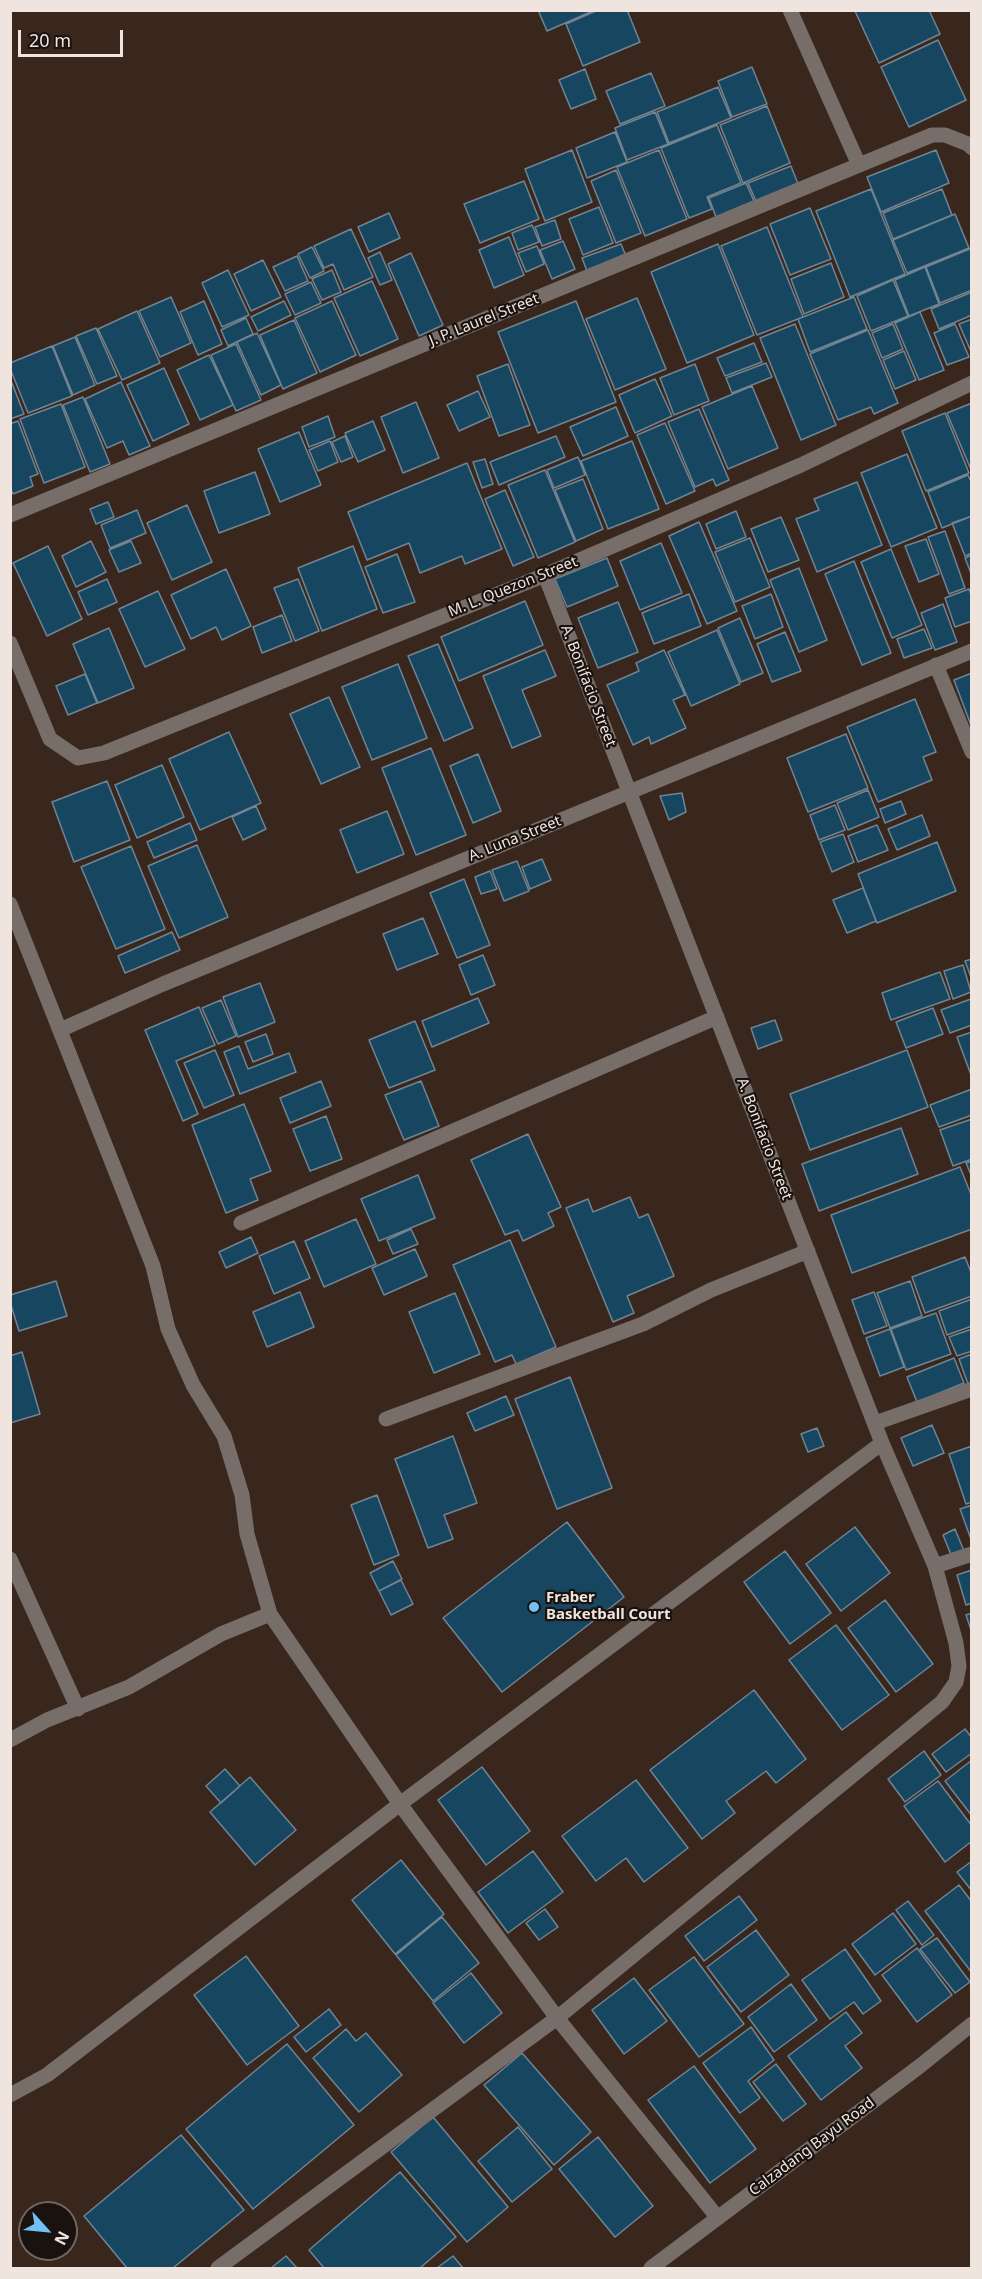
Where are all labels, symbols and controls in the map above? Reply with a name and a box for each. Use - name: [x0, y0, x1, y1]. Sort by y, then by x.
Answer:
- scale bar: [21, 18, 126, 56]
- text: 20 m: [29, 28, 71, 52]
- street label: J. P. Laurel Street: [427, 290, 541, 350]
- street label: M. L. Quezon Street: [446, 553, 580, 621]
- street label: A. Bonifacio Street: [556, 623, 620, 749]
- street label: A. Luna Street: [466, 812, 564, 866]
- street label: A. Bonifacio Street: [732, 1076, 796, 1202]
- place label: Fraber Basketball Court: [546, 1589, 671, 1624]
- marker: Fraber Basketball Court: [527, 1600, 541, 1614]
- street label: Calzadang Bayu Road: [746, 2094, 878, 2200]
- north arrow: [18, 2201, 78, 2261]
- text: N: [50, 2227, 75, 2249]

